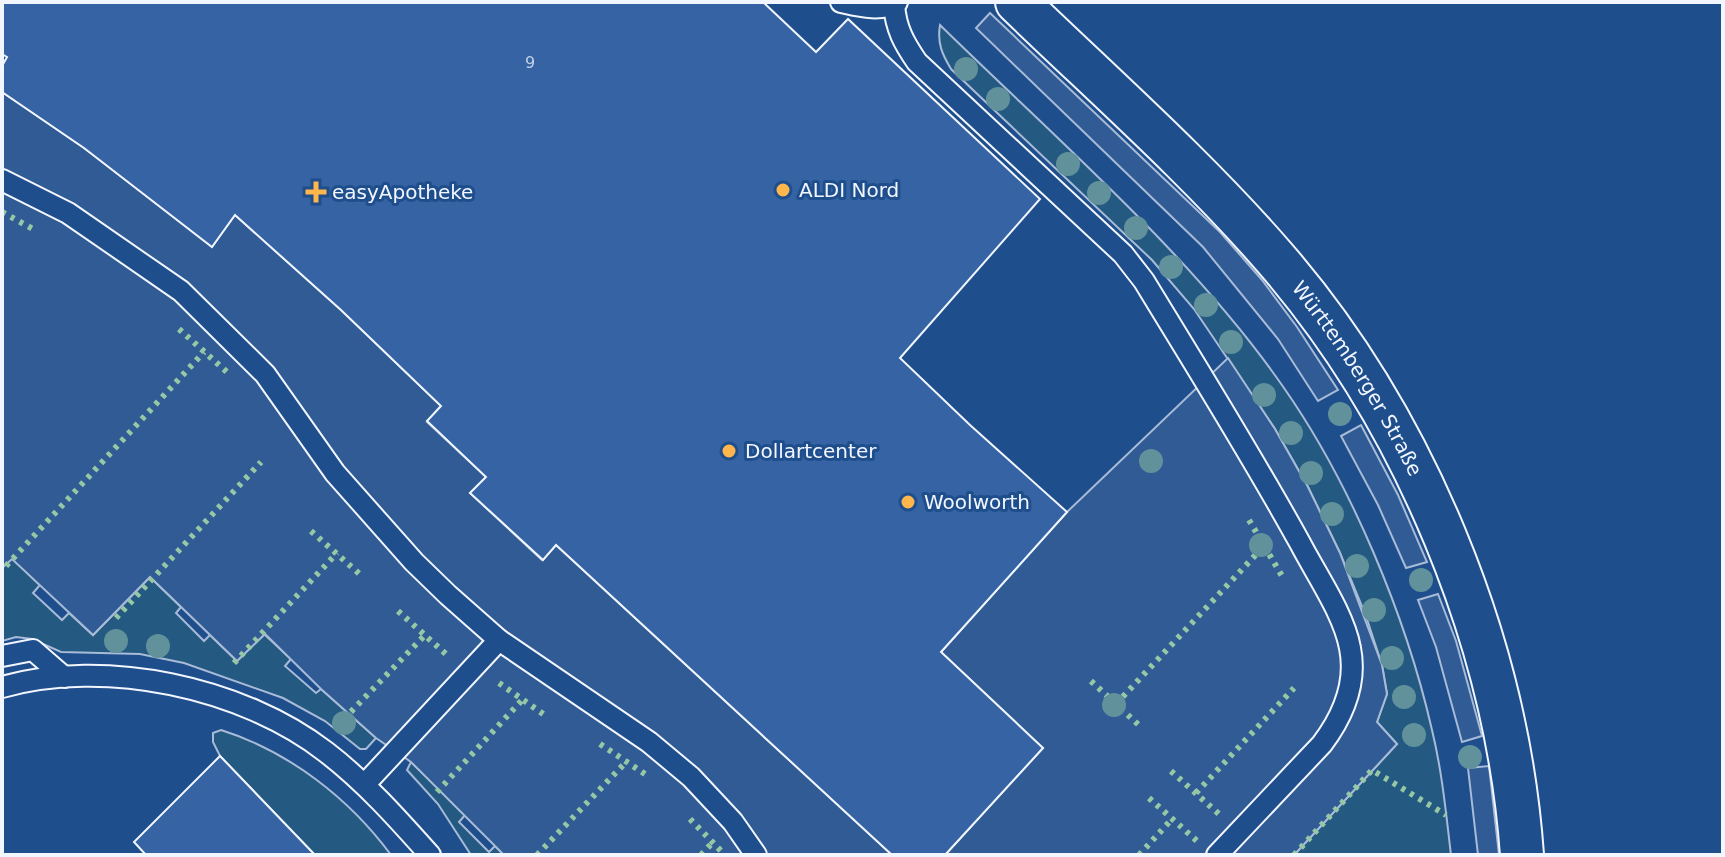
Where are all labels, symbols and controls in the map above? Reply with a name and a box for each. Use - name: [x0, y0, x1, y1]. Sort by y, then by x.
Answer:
- house number: 9: [525, 53, 535, 72]
- place label: ALDI Nord: [799, 178, 899, 202]
- place label: easyApotheke: [332, 180, 473, 204]
- marker: ALDI Nord: [774, 181, 792, 199]
- marker: easyApotheke: [307, 183, 325, 201]
- street label: Württemberger Straße: [1287, 276, 1428, 480]
- place label: Dollartcenter: [745, 439, 877, 463]
- marker: Dollartcenter: [720, 442, 738, 460]
- place label: Woolworth: [924, 490, 1030, 514]
- marker: Woolworth: [899, 493, 917, 511]

